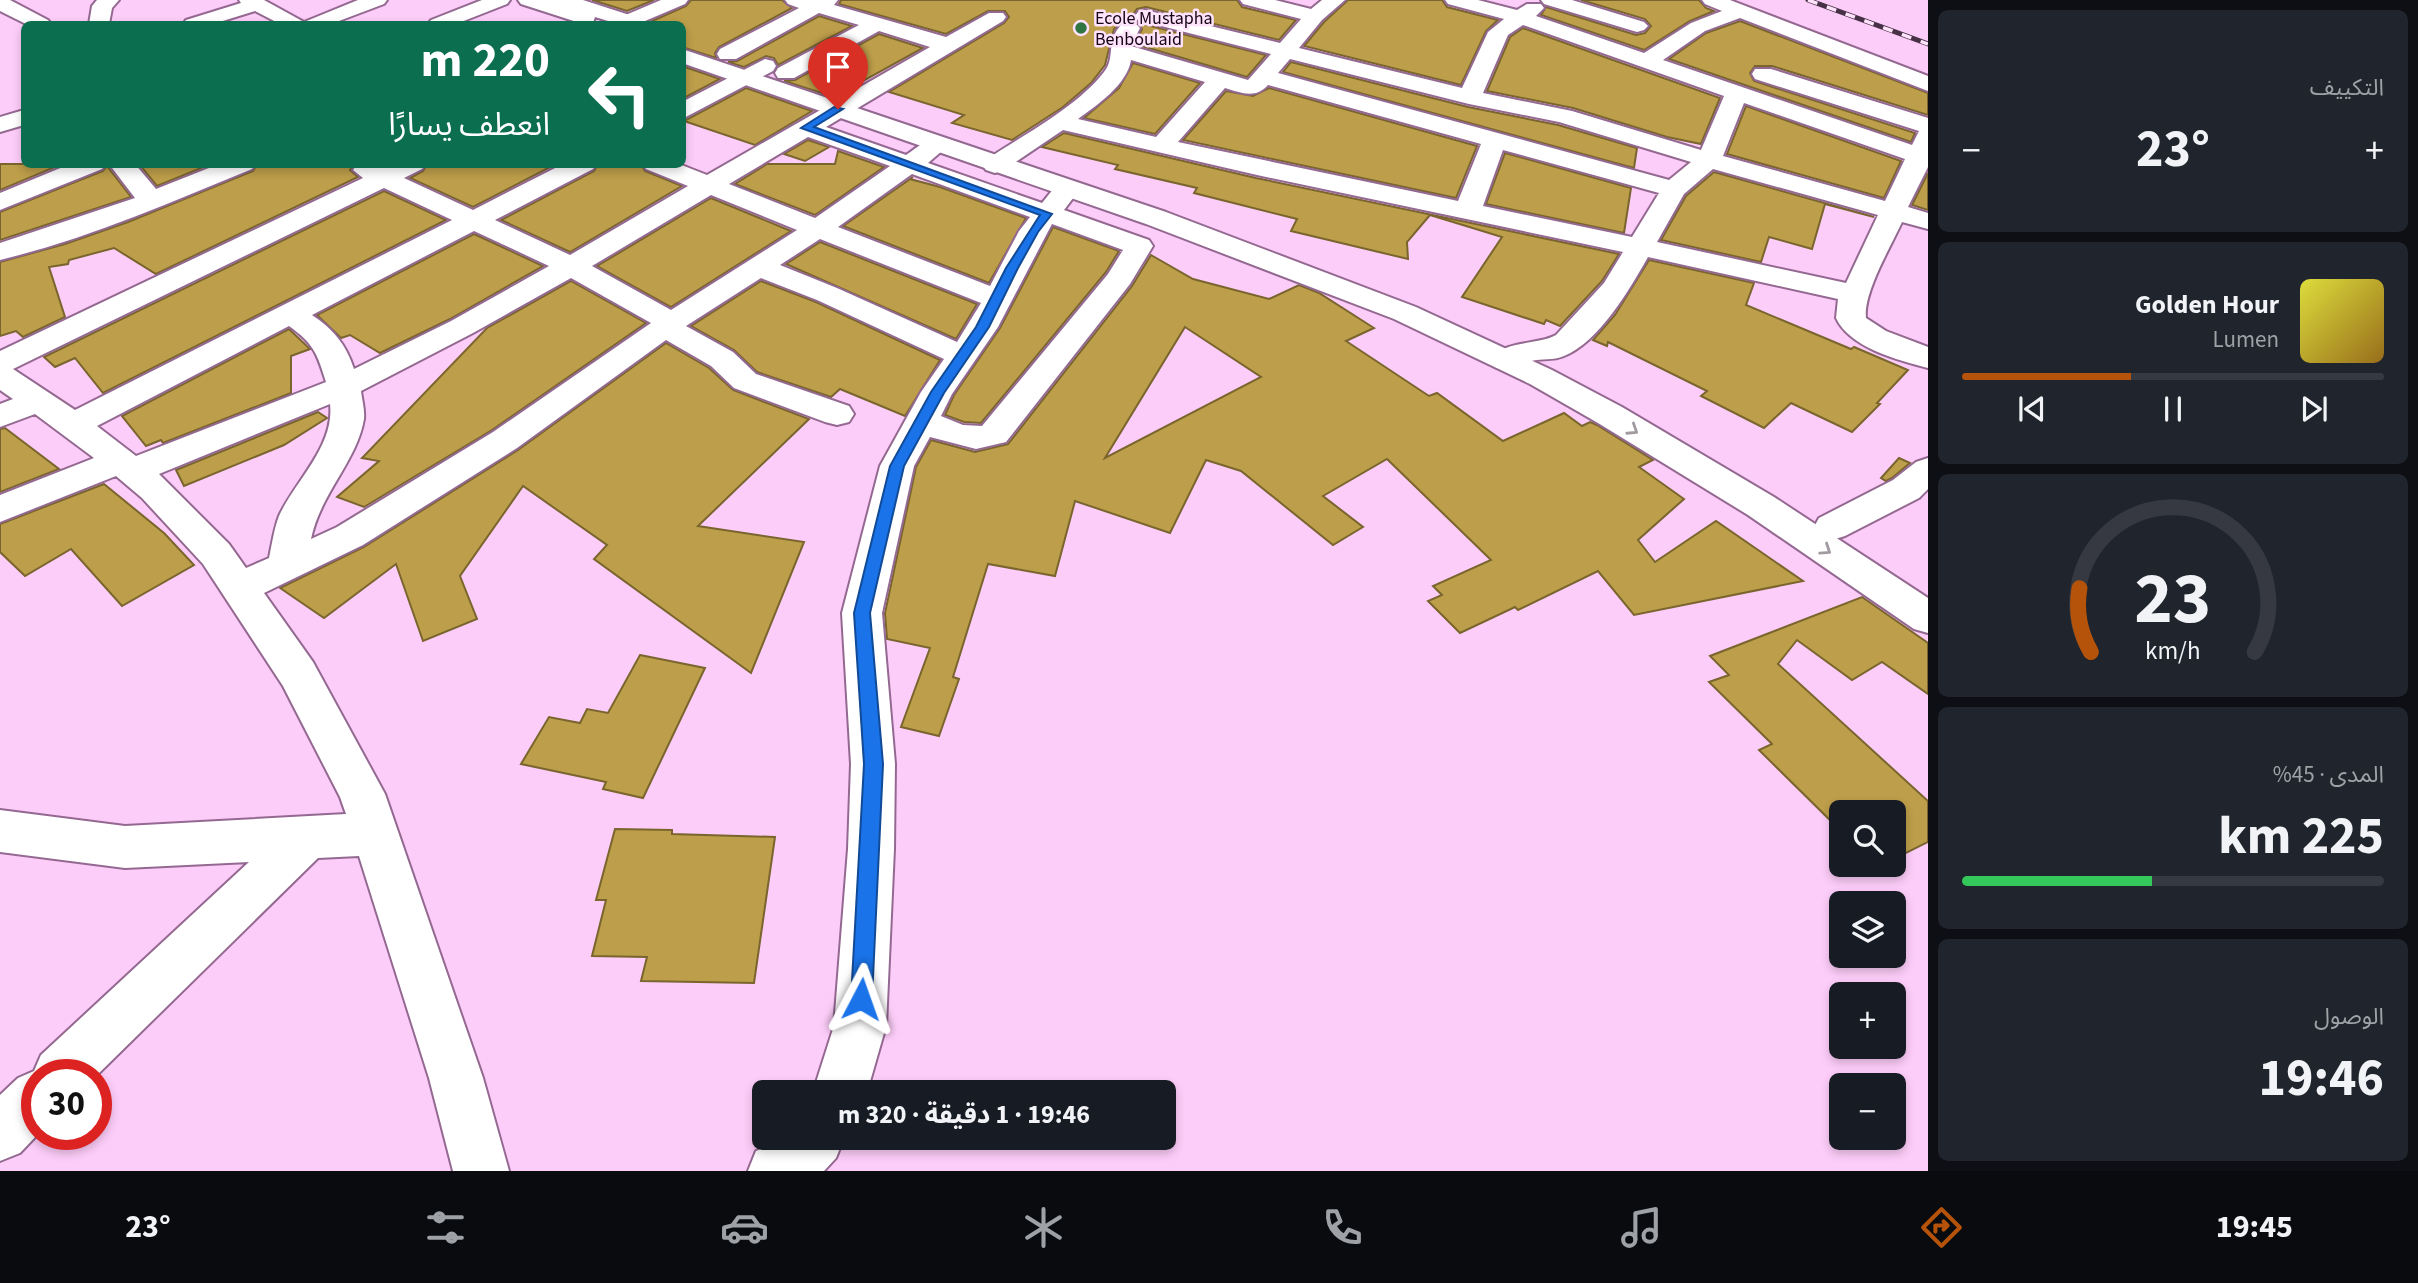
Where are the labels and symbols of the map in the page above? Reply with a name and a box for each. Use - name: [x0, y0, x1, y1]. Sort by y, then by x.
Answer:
- place label: Ecole Mustapha Benboulaid: [1095, 6, 1213, 52]
- marker: Ecole Mustapha Benboulaid: [1073, 20, 1089, 36]
- pin: [808, 37, 868, 109]
- one-way arrow: [1625, 421, 1638, 434]
- one-way arrow: [1818, 542, 1831, 554]
- position arrow: [824, 962, 898, 1036]
- speed limit sign: 30: [21, 1059, 112, 1150]

